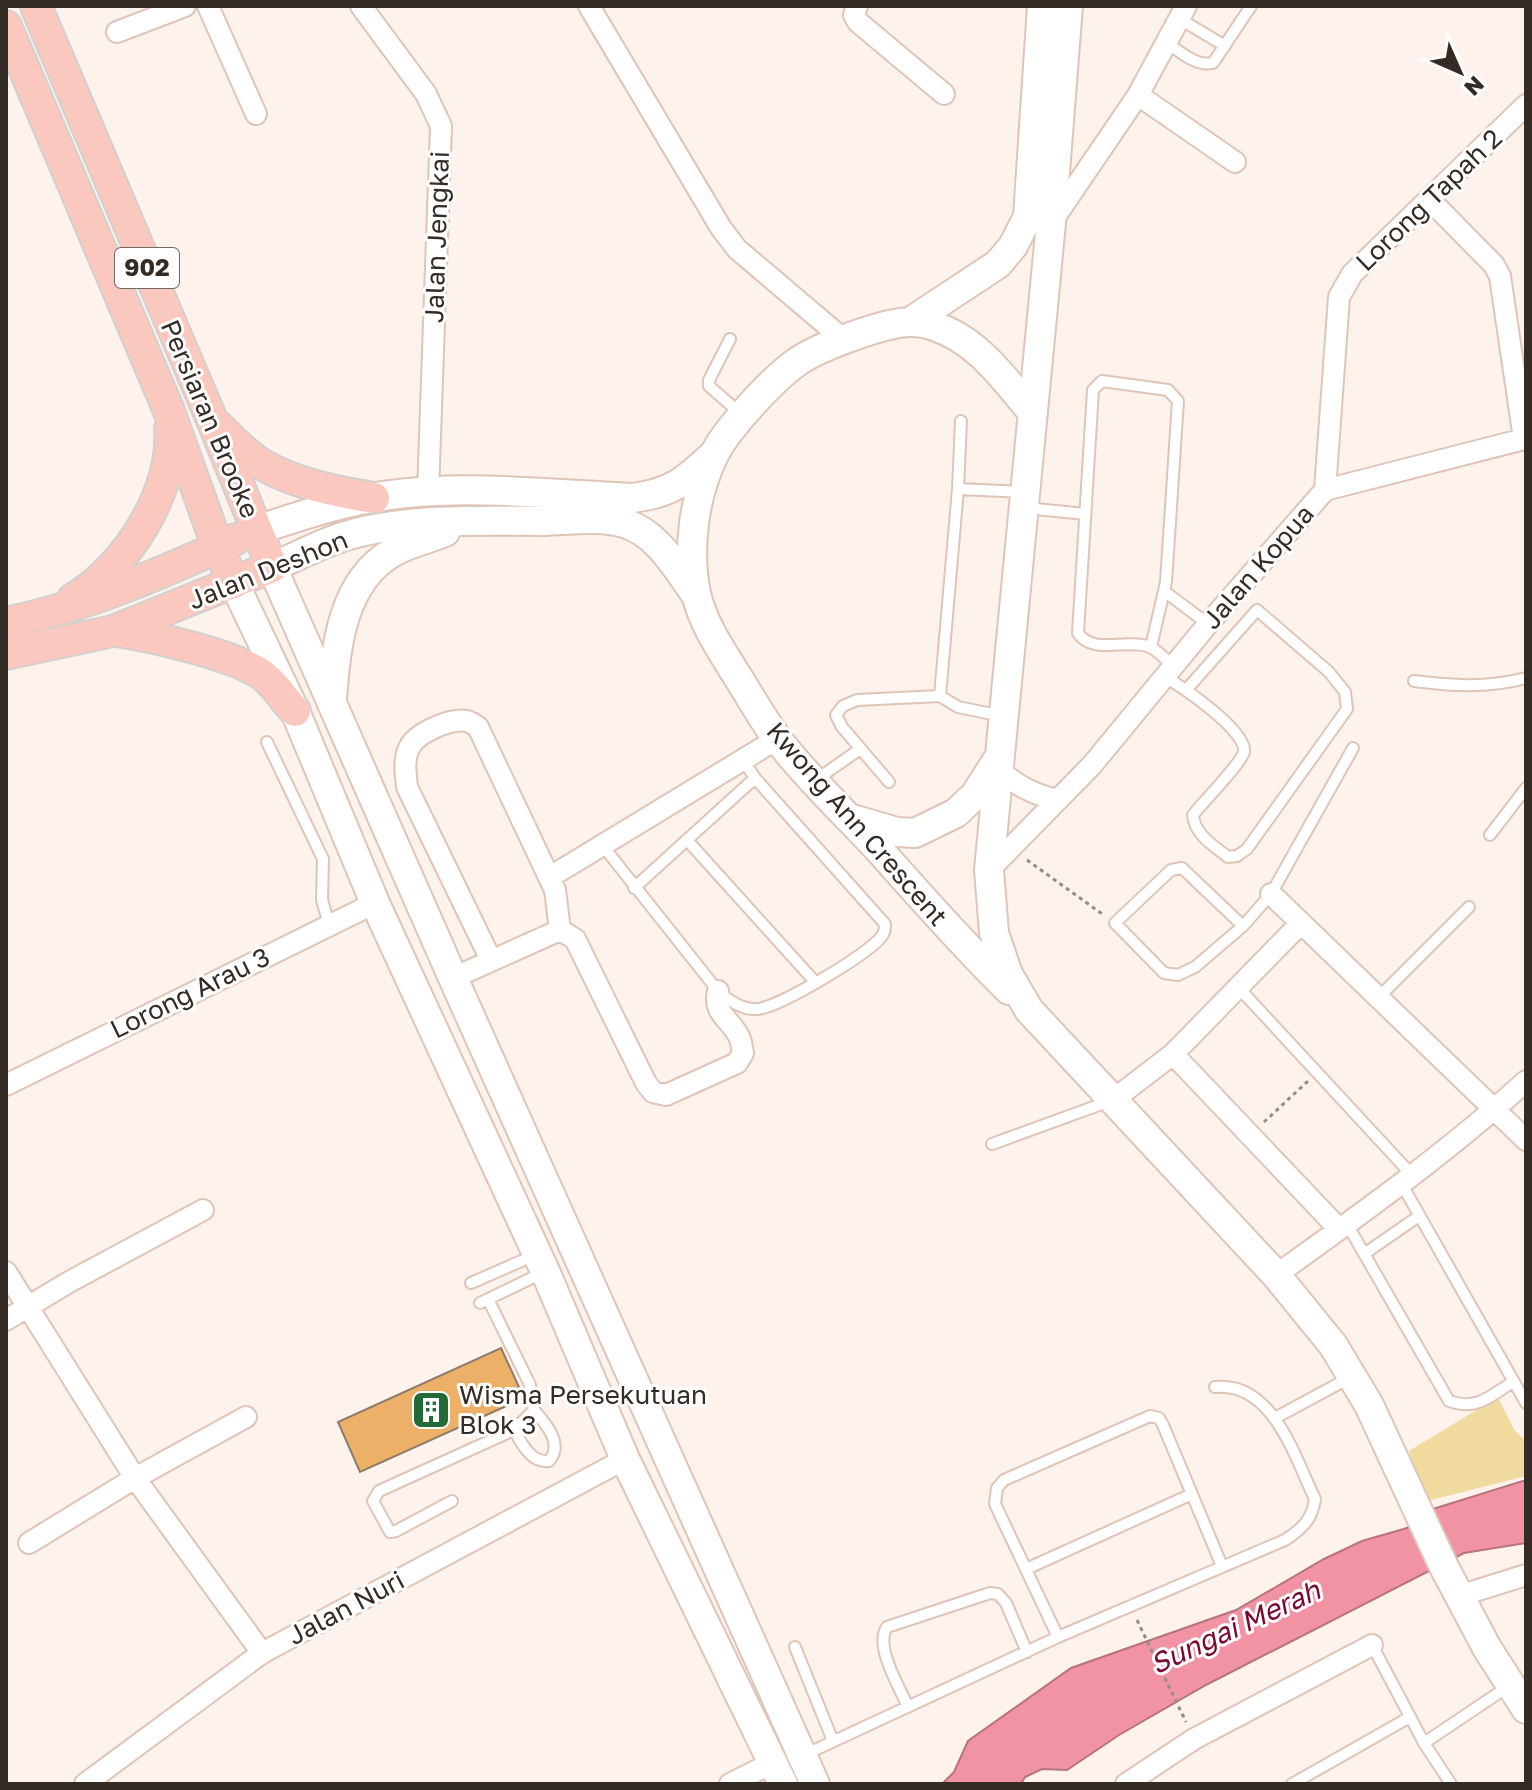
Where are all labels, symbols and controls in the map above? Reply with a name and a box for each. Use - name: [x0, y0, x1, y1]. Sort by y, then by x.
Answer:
- north arrow: [1420, 32, 1500, 112]
- text: N: [1459, 71, 1490, 102]
- street label: Lorong Tapah 2: [1349, 122, 1508, 277]
- street label: Jalan Jengkai: [418, 150, 455, 324]
- road number: 902: [115, 248, 179, 288]
- street label: Persiaran Brooke: [155, 315, 266, 523]
- street label: Jalan Kopua: [1195, 498, 1320, 635]
- street label: Jalan Deshon: [184, 523, 352, 616]
- street label: Kwong Ann Crescent: [760, 715, 954, 932]
- street label: Lorong Arau 3: [105, 941, 275, 1045]
- place label: Wisma Persekutuan Blok 3: [459, 1379, 707, 1440]
- building icon: Wisma Persekutuan Blok 3: [410, 1389, 452, 1431]
- street label: Jalan Nuri: [282, 1564, 409, 1651]
- water label: Sungai Merah: [1145, 1572, 1327, 1680]

